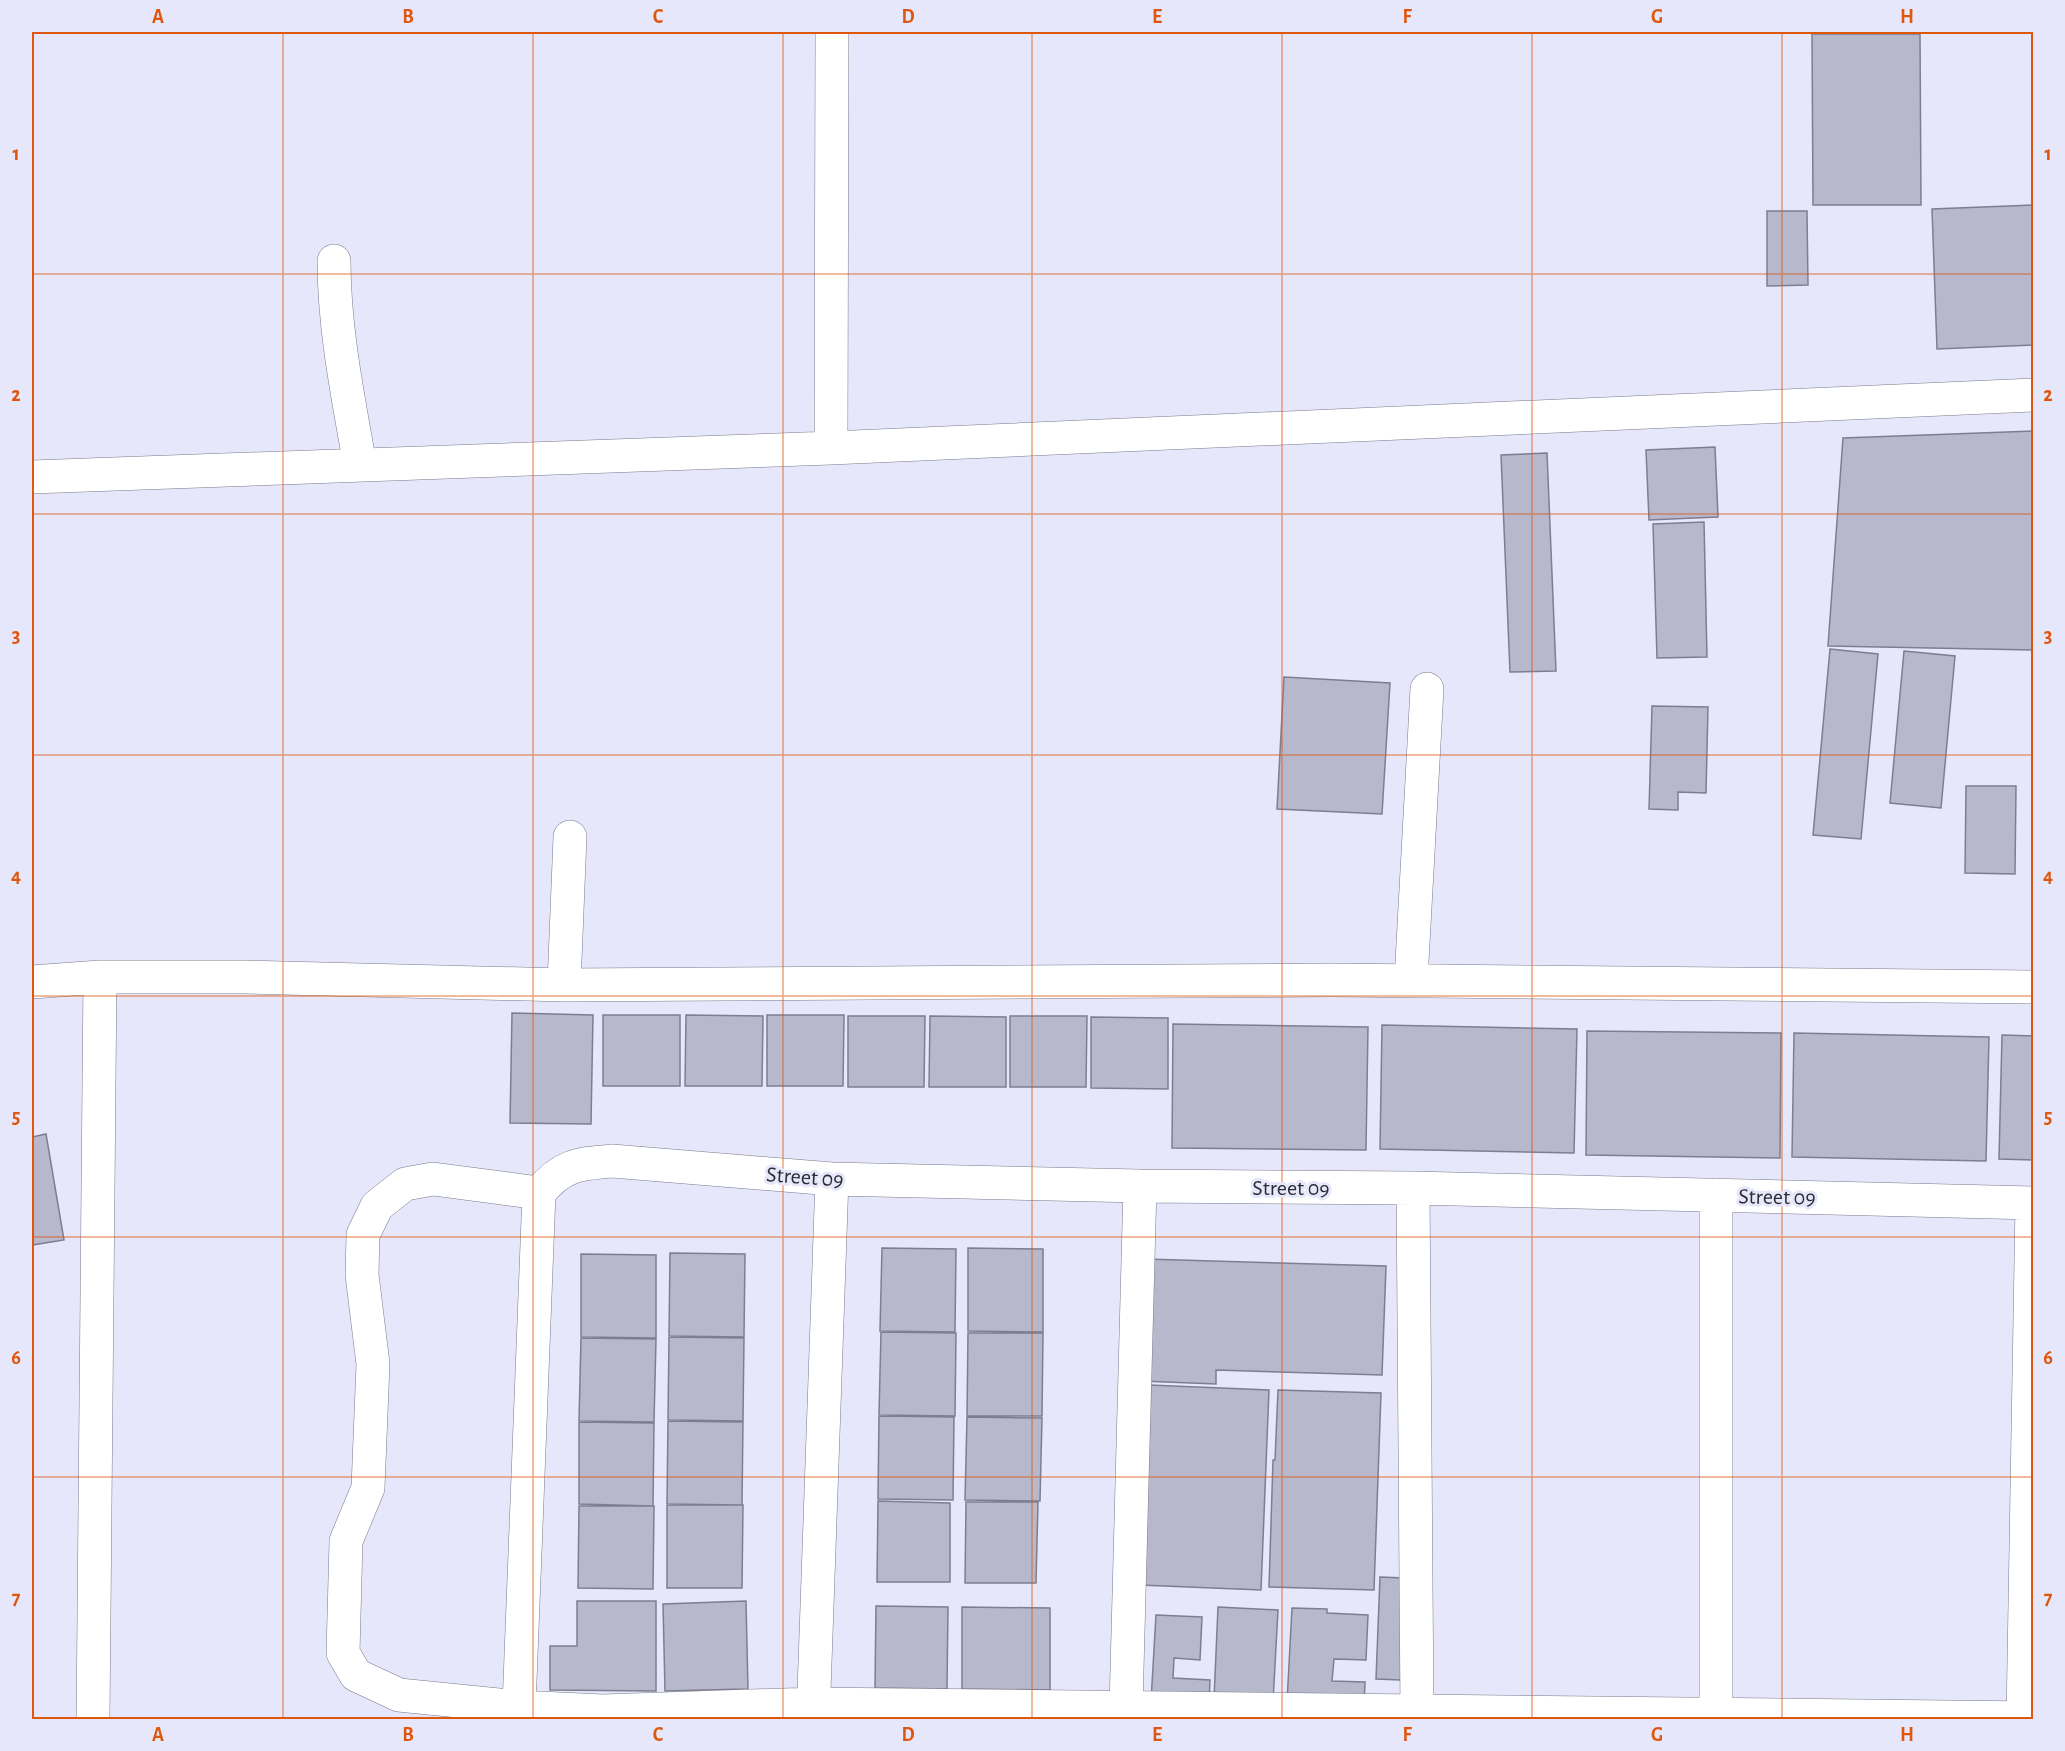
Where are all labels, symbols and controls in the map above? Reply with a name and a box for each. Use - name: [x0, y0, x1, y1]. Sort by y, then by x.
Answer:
- text: A: [152, 7, 164, 27]
- text: B: [402, 7, 414, 27]
- text: C: [653, 7, 664, 27]
- text: D: [901, 7, 915, 27]
- text: E: [1152, 7, 1162, 27]
- text: F: [1402, 7, 1412, 27]
- text: G: [1651, 7, 1663, 27]
- text: H: [1900, 7, 1914, 27]
- text: 1: [12, 144, 20, 164]
- text: 1: [2044, 144, 2052, 164]
- text: 2: [11, 385, 21, 405]
- text: 2: [2043, 385, 2053, 405]
- text: 3: [12, 626, 20, 646]
- text: 3: [2044, 626, 2052, 646]
- text: 4: [11, 866, 21, 886]
- text: 4: [2043, 866, 2053, 886]
- text: 5: [12, 1107, 20, 1127]
- text: 5: [2044, 1107, 2052, 1127]
- street label: Street 09: [766, 1163, 844, 1191]
- street label: Street 09: [1252, 1177, 1330, 1199]
- street label: Street 09: [1738, 1185, 1816, 1209]
- text: 6: [11, 1348, 21, 1368]
- text: 6: [2043, 1348, 2053, 1368]
- text: 7: [12, 1588, 21, 1608]
- text: 7: [2044, 1588, 2053, 1608]
- text: A: [152, 1725, 164, 1745]
- text: B: [402, 1725, 414, 1745]
- text: C: [653, 1725, 664, 1745]
- text: D: [901, 1725, 915, 1745]
- text: E: [1152, 1725, 1162, 1745]
- text: F: [1402, 1725, 1412, 1745]
- text: G: [1651, 1725, 1663, 1745]
- text: H: [1900, 1725, 1914, 1745]

